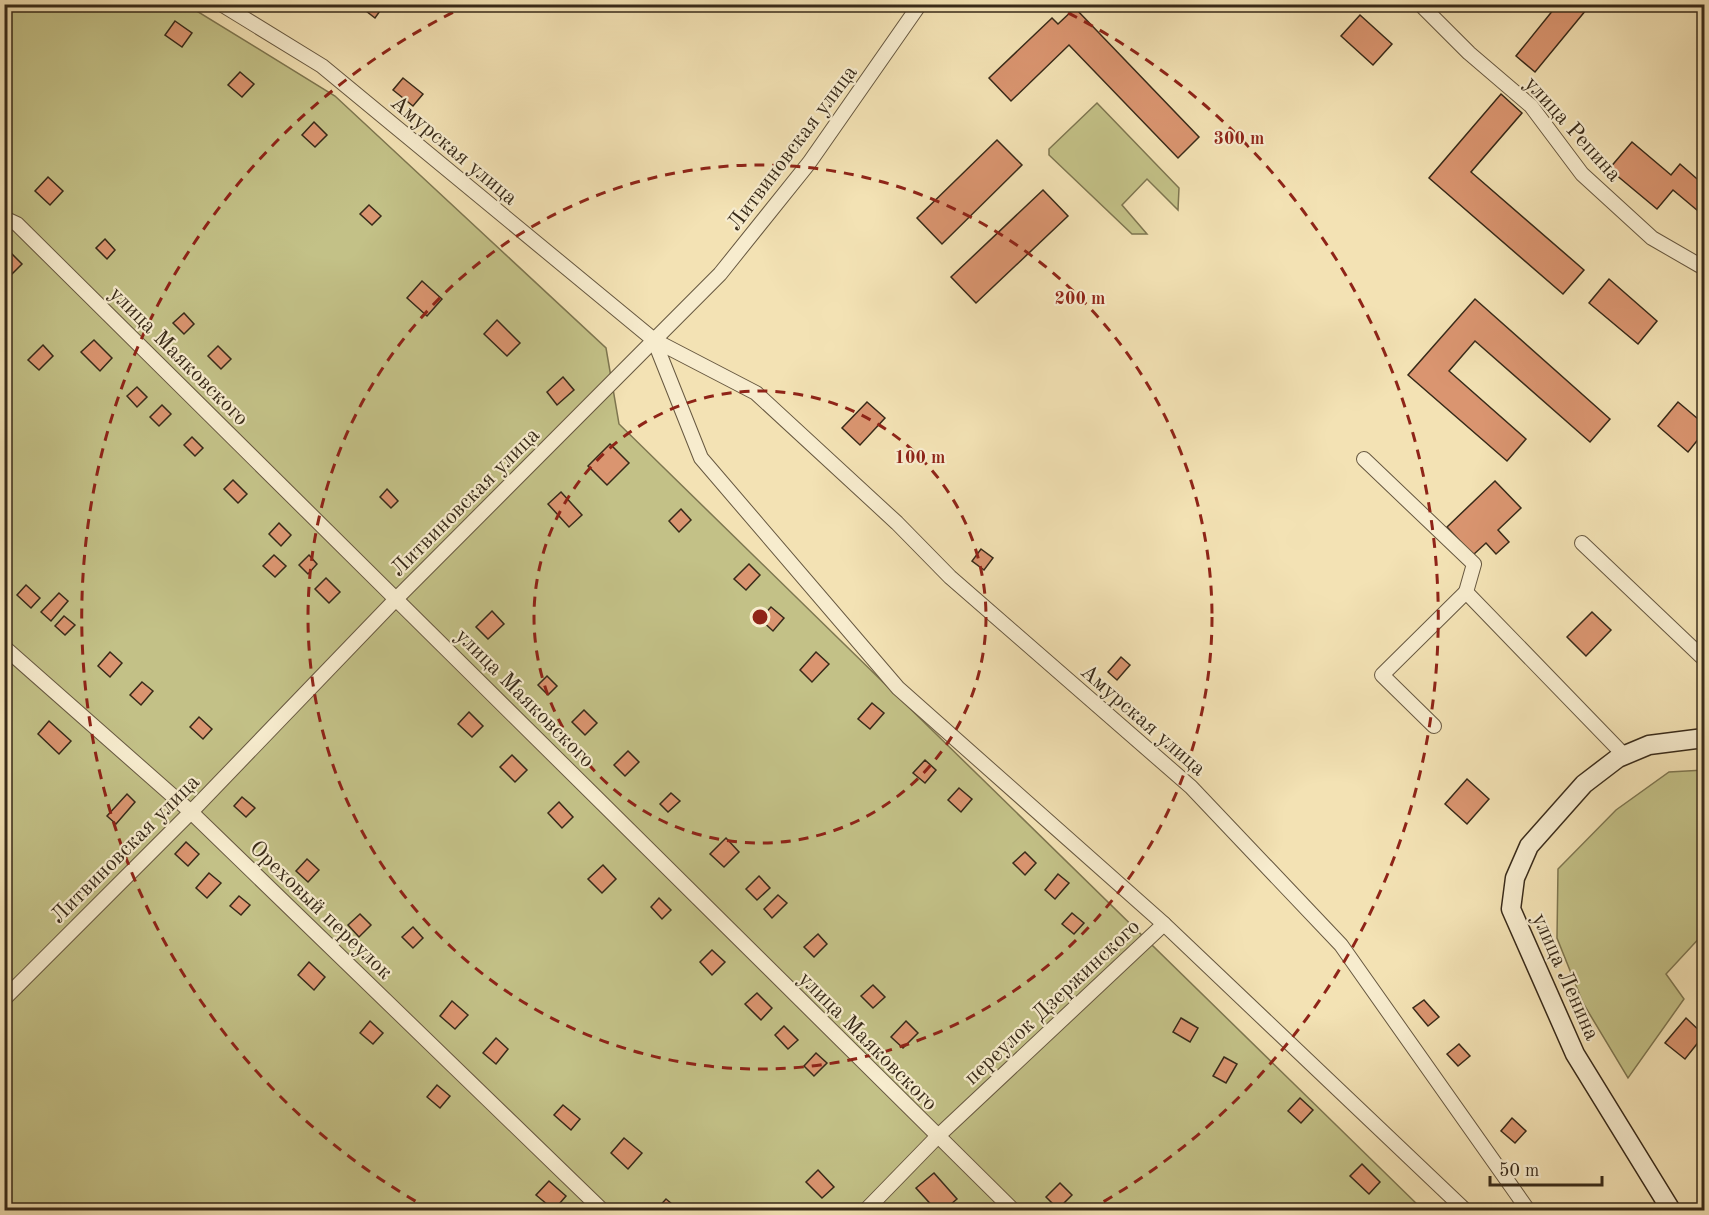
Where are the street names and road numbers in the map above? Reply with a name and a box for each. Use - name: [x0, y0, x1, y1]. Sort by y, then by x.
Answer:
- street label: Литвиновская улица: [723, 61, 862, 235]
- street label: улица Репина: [1520, 73, 1625, 186]
- street label: Амурская улица: [386, 91, 521, 210]
- street label: улица Маяковского: [105, 283, 252, 430]
- street label: Литвиновская улица: [387, 424, 544, 581]
- street label: улица Маяковского: [451, 625, 598, 772]
- street label: Амурская улица: [1076, 660, 1210, 781]
- street label: Литвиновская улица: [47, 771, 204, 928]
- street label: Ореховый переулок: [245, 837, 396, 984]
- street label: улица Ленина: [1527, 910, 1603, 1044]
- street label: переулок Дзержинского: [960, 916, 1144, 1089]
- street label: улица Маяковского: [794, 968, 941, 1115]

